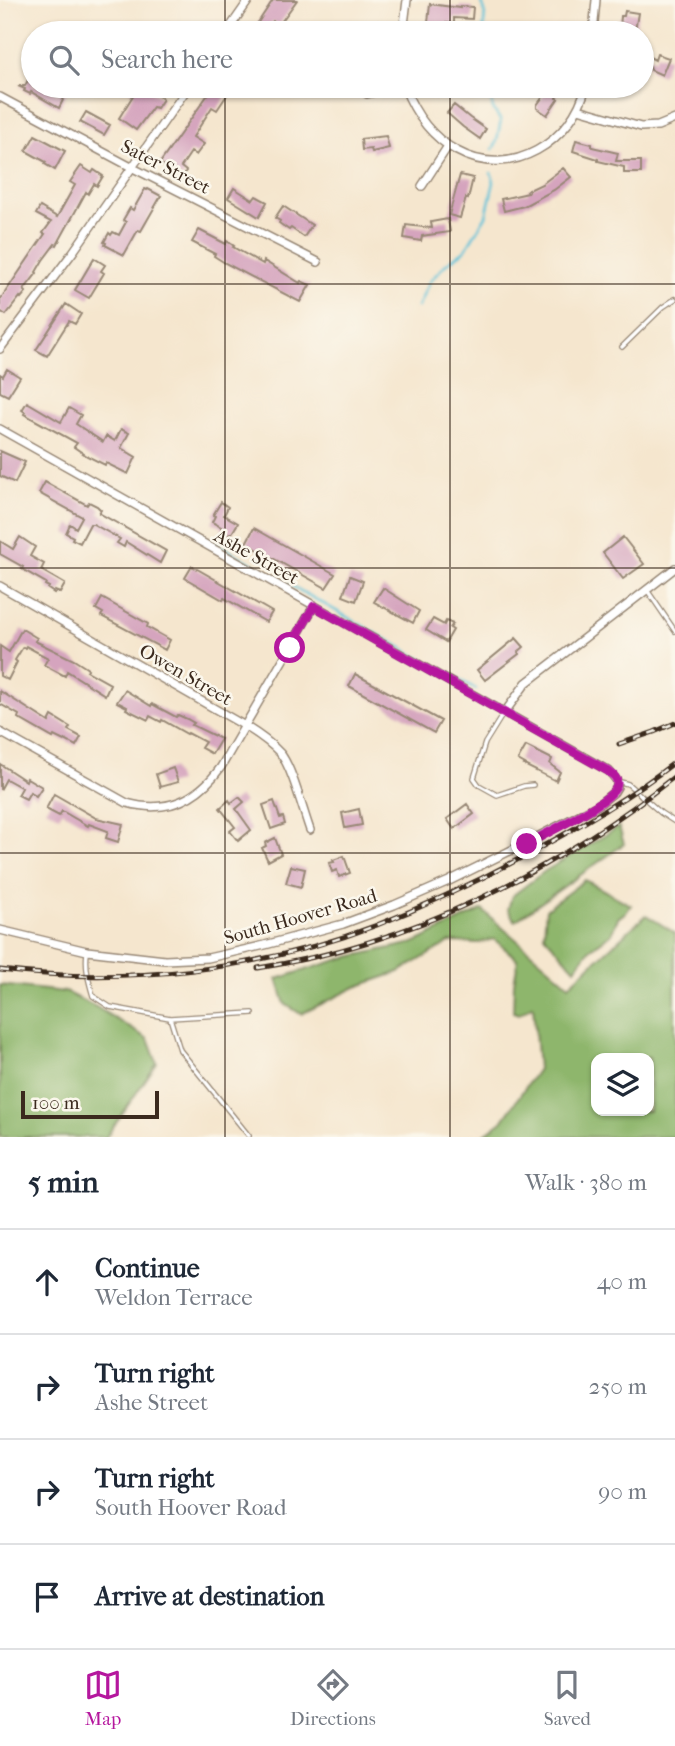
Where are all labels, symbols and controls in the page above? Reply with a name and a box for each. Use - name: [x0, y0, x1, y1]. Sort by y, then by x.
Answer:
- search box: [21, 21, 654, 98]
- icon: search: [45, 41, 83, 79]
- text: Search here: [101, 44, 233, 75]
- street label: Sater Street: [117, 135, 214, 199]
- street label: Ashe Street: [209, 524, 303, 589]
- route start: [274, 632, 305, 663]
- street label: Owen Street: [135, 639, 236, 710]
- route end: [511, 828, 542, 859]
- street label: South Hoover Road: [221, 884, 380, 949]
- map controls: [591, 1053, 654, 1116]
- button: layers: [591, 1053, 654, 1116]
- scale bar: [21, 1088, 159, 1120]
- text: 100 m: [32, 1092, 80, 1114]
- text: 5 min: [28, 1165, 99, 1200]
- text: Walk · 380 m: [525, 1169, 647, 1196]
- text: Continue: [95, 1253, 200, 1284]
- icon: ahead: [28, 1263, 66, 1301]
- text: 40 m: [597, 1268, 647, 1295]
- text: Weldon Terrace: [95, 1284, 253, 1311]
- text: Turn right: [95, 1358, 215, 1389]
- icon: right: [28, 1368, 66, 1406]
- text: 250 m: [589, 1373, 647, 1400]
- text: Ashe Street: [95, 1389, 208, 1416]
- text: Turn right: [95, 1463, 215, 1494]
- icon: right: [28, 1473, 66, 1511]
- text: 90 m: [598, 1478, 647, 1505]
- text: South Hoover Road: [95, 1494, 286, 1521]
- icon: arrive: [28, 1578, 66, 1616]
- text: Arrive at destination: [95, 1581, 325, 1612]
- tab: Map: [84, 1666, 122, 1730]
- tab: Directions: [290, 1666, 376, 1730]
- tab: Saved: [544, 1666, 591, 1730]

